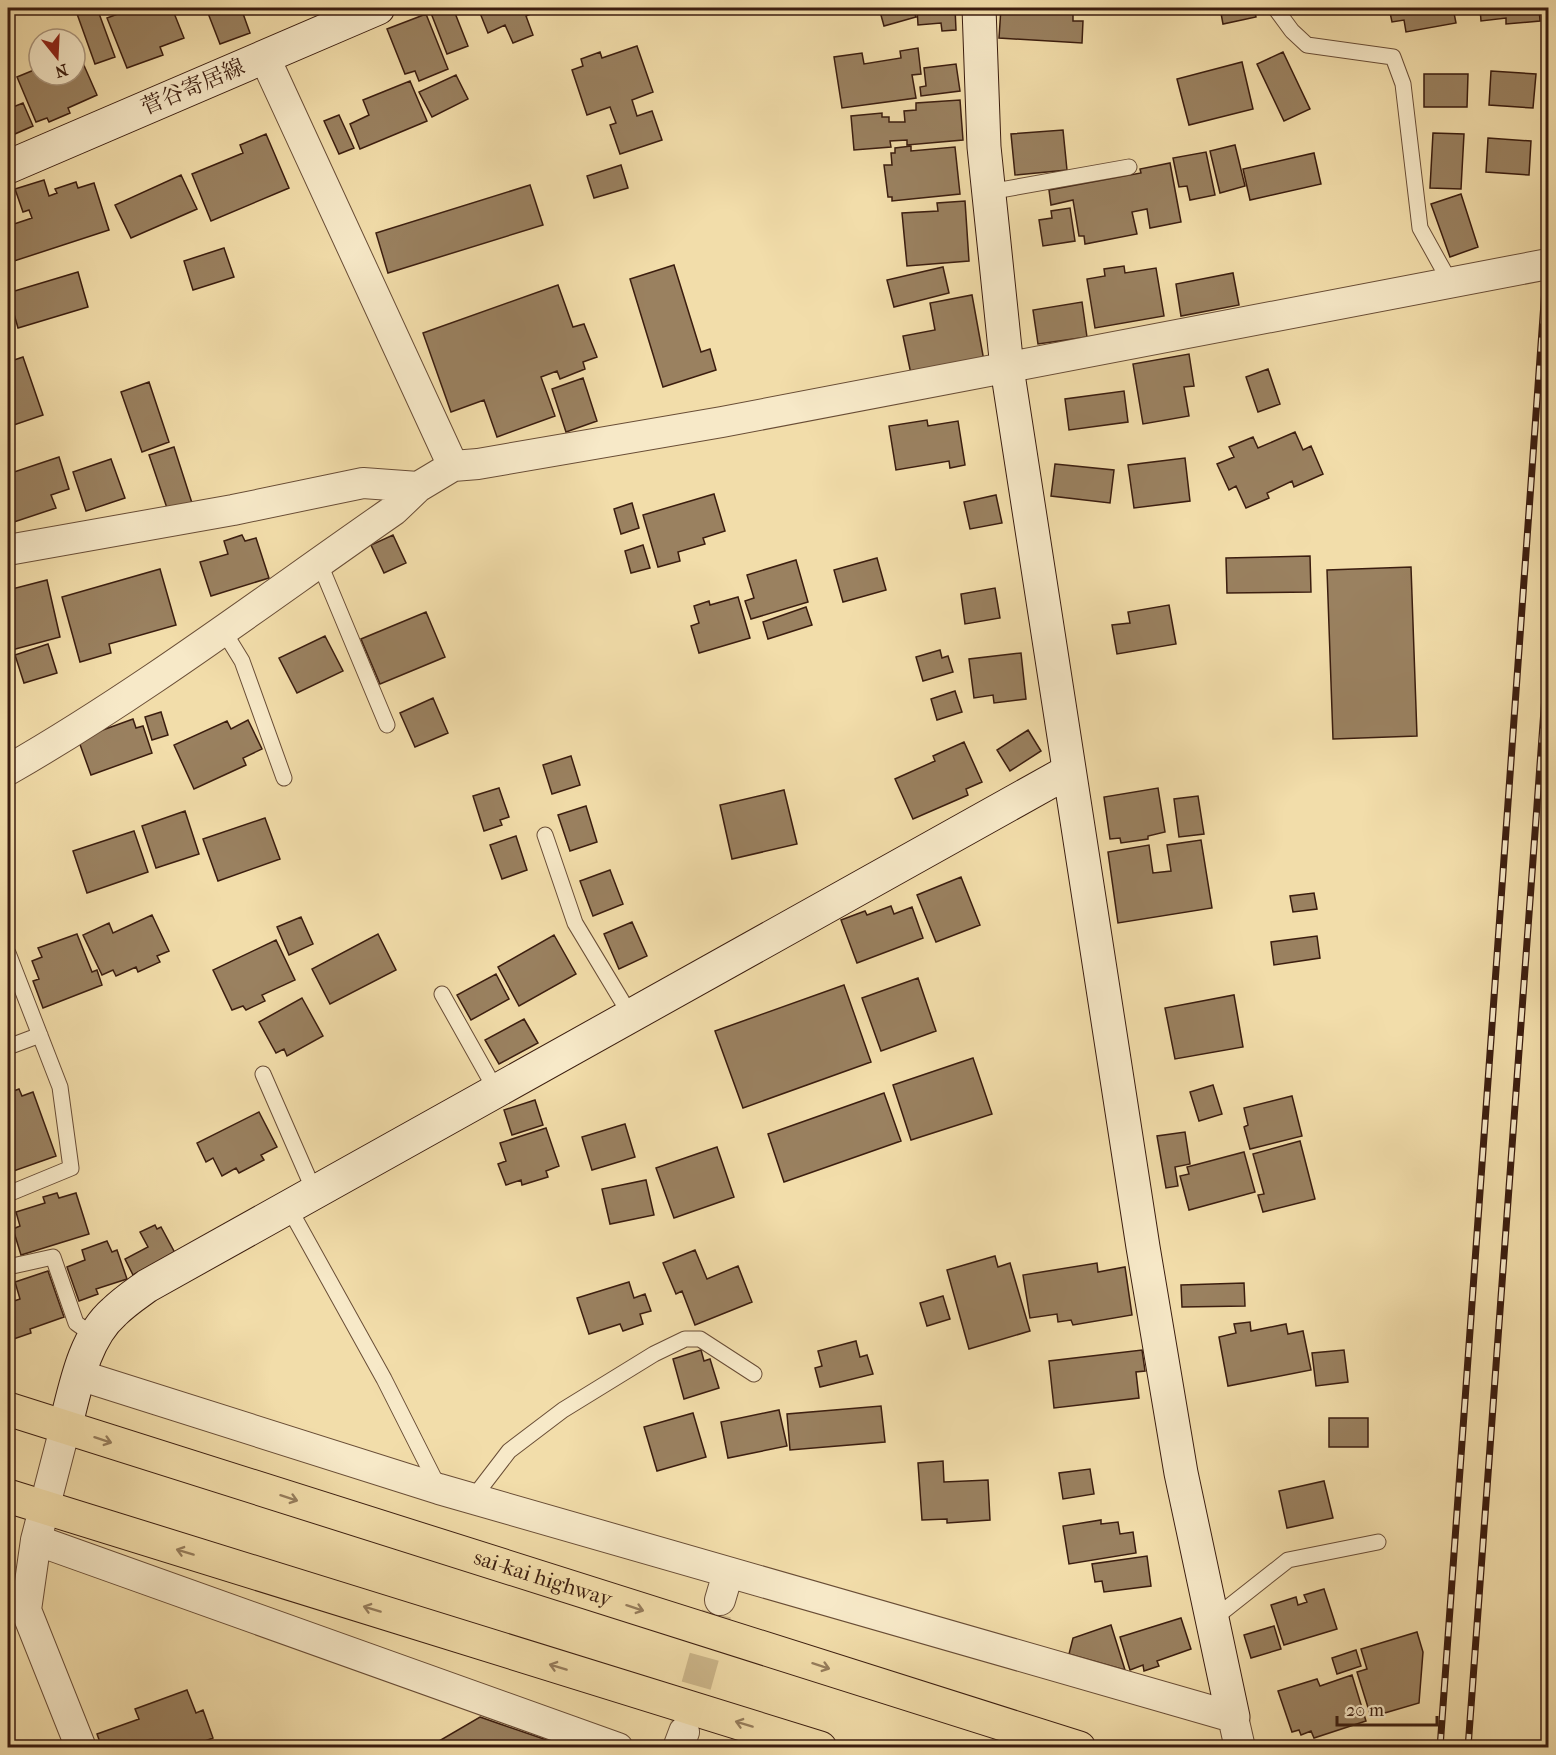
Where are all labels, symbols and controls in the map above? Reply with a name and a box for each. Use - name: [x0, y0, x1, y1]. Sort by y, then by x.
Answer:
- north arrow: [27, 27, 87, 87]
- street label: 菅谷寄居線: [137, 54, 249, 120]
- text: N: [52, 60, 70, 82]
- one-way arrow: [93, 1435, 112, 1446]
- one-way arrow: [279, 1494, 298, 1505]
- street label: sai-kai highway: [471, 1544, 616, 1613]
- one-way arrow: [176, 1546, 195, 1557]
- one-way arrow: [363, 1603, 382, 1614]
- one-way arrow: [625, 1603, 644, 1614]
- one-way arrow: [549, 1661, 568, 1672]
- one-way arrow: [811, 1661, 830, 1672]
- scale bar: [1337, 1689, 1438, 1727]
- text: 20 m: [1346, 1700, 1384, 1721]
- one-way arrow: [735, 1718, 754, 1729]

